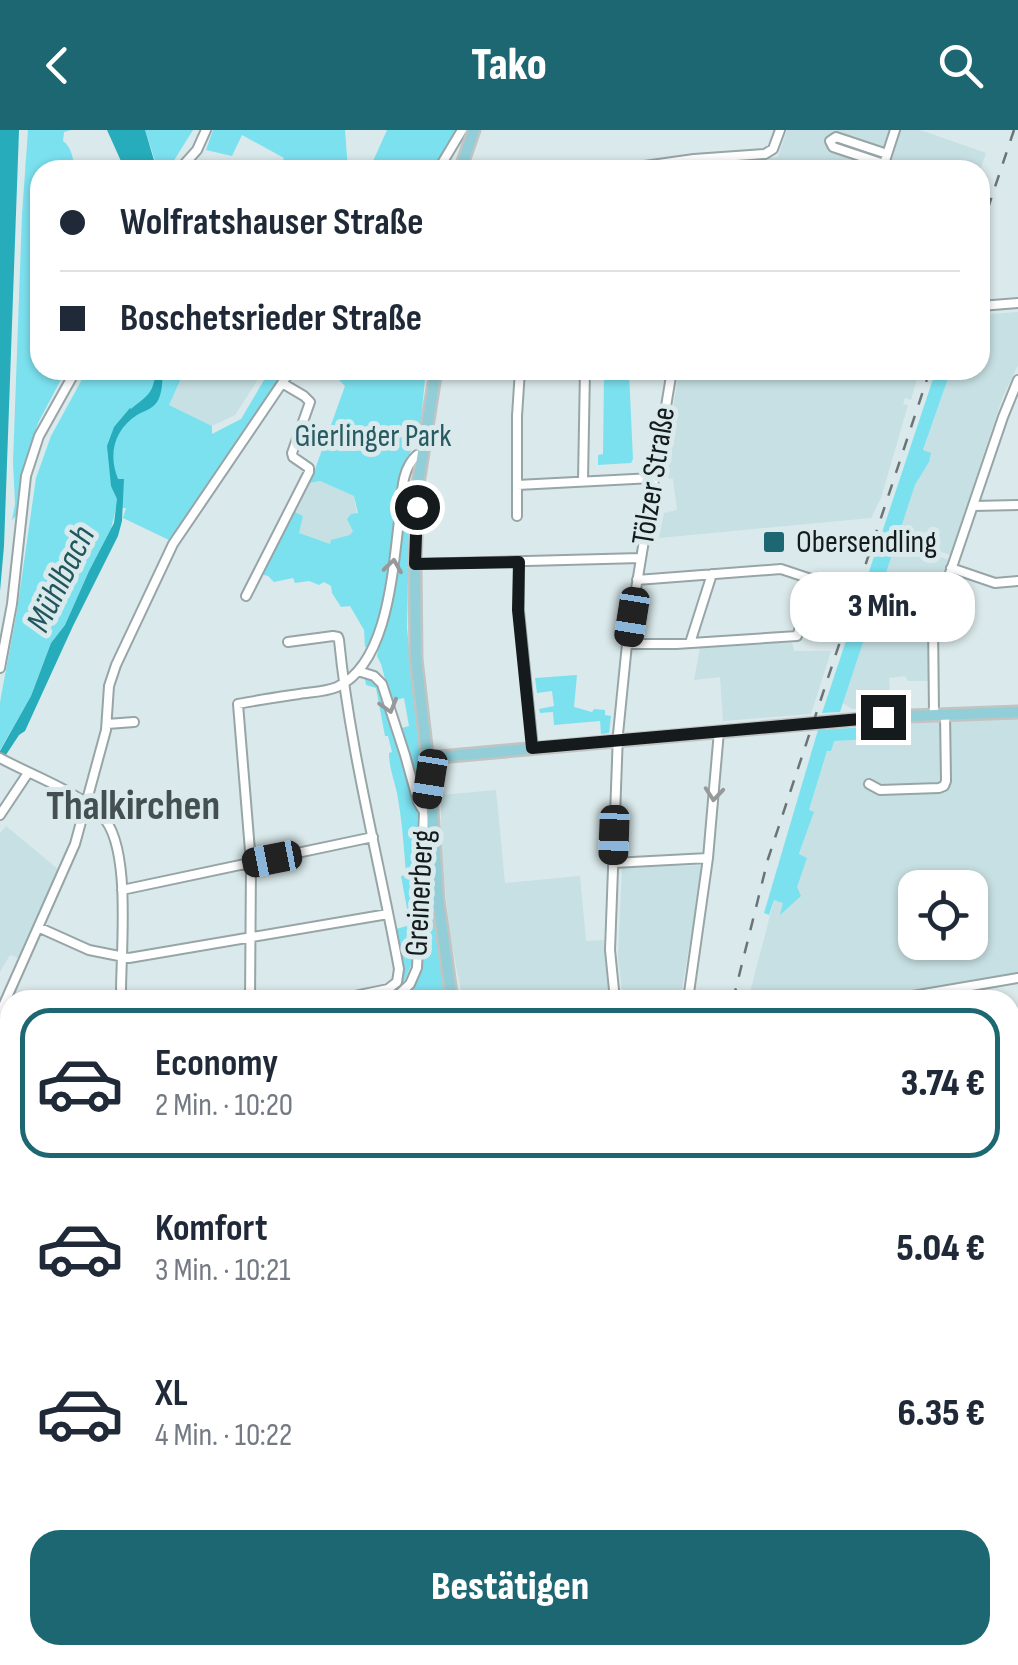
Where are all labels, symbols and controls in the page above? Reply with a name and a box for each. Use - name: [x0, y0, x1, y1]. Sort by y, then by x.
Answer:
- icon: back: [30, 38, 85, 93]
- text: Tako: [471, 38, 547, 93]
- icon: search: [933, 38, 988, 93]
- text: Wolfratshauser Straße: [120, 200, 423, 245]
- text: Boschetsrieder Straße: [120, 296, 422, 341]
- street label: Tölzer Straße: [624, 404, 684, 548]
- park label: Gierlinger Park: [295, 417, 451, 456]
- route start: [395, 485, 440, 530]
- water label: Mühlbach: [17, 519, 105, 639]
- place label: Obersendling: [796, 523, 937, 562]
- marker: Obersendling: [761, 529, 787, 555]
- one-way arrow: [381, 557, 402, 574]
- callout: 3 Min.: [790, 572, 976, 642]
- car: [612, 585, 652, 649]
- text: 3 Min.: [848, 587, 917, 626]
- route end: [861, 695, 906, 740]
- one-way arrow: [377, 697, 398, 714]
- car: [410, 747, 450, 811]
- district label: Thalkirchen: [46, 781, 220, 832]
- one-way arrow: [703, 787, 725, 803]
- car: [598, 804, 630, 866]
- street label: Greinerberg: [397, 829, 443, 957]
- car: [240, 839, 304, 879]
- map controls: [898, 870, 988, 960]
- button: locate: [898, 870, 988, 960]
- icon: car: [35, 1038, 125, 1128]
- text: Economy: [155, 1041, 278, 1086]
- text: 3.74 €: [901, 1061, 985, 1106]
- text: 2 Min. · 10:20: [155, 1086, 293, 1125]
- icon: car: [35, 1203, 125, 1293]
- text: Komfort: [155, 1206, 267, 1251]
- text: 5.04 €: [897, 1226, 985, 1271]
- text: 3 Min. · 10:21: [155, 1251, 290, 1290]
- icon: car: [35, 1368, 125, 1458]
- text: XL: [155, 1371, 188, 1416]
- text: 6.35 €: [897, 1391, 985, 1436]
- text: 4 Min. · 10:22: [155, 1416, 292, 1455]
- button: Bestätigen: [30, 1530, 990, 1645]

